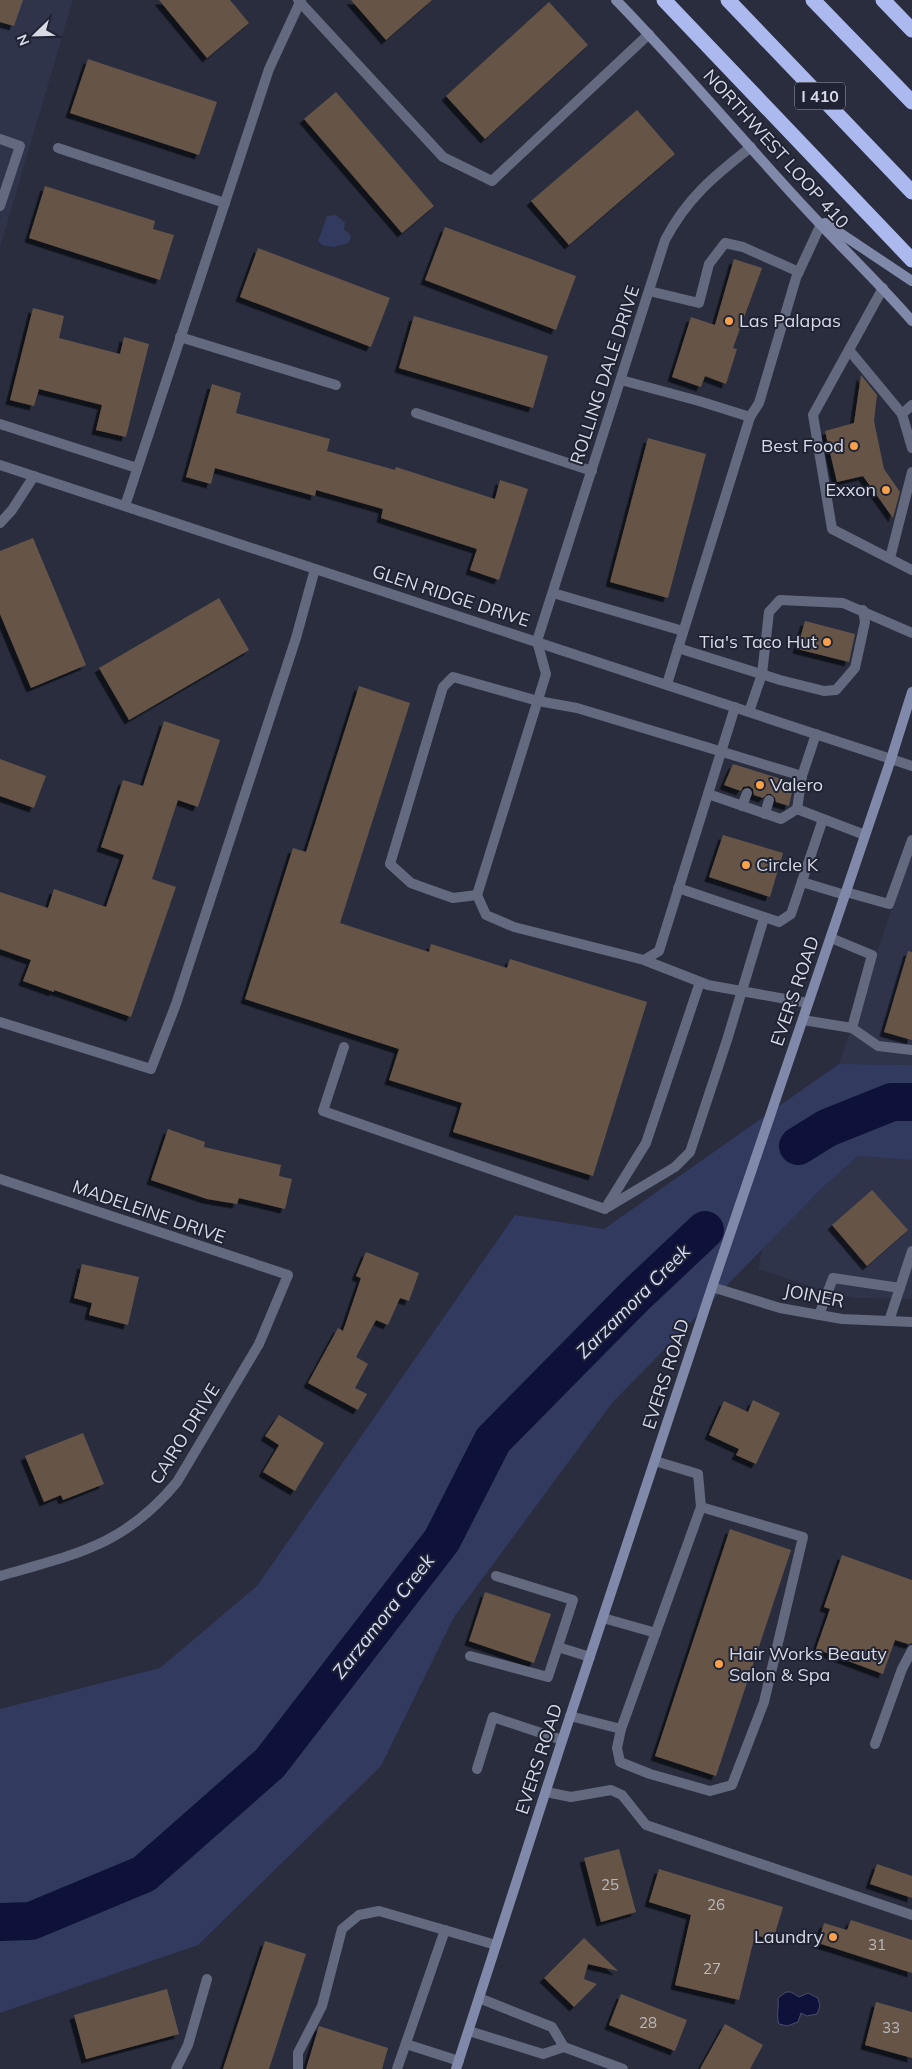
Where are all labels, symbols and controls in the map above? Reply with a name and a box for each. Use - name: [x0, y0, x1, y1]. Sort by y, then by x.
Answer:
- north arrow: [10, 10, 60, 60]
- text: N: [13, 32, 33, 48]
- street label: NORTHWEST LOOP 410: [699, 64, 854, 233]
- road number: I 410: [795, 82, 845, 110]
- street label: ROLLING DALE DRIVE: [565, 282, 644, 467]
- place label: Las Palapas: [739, 309, 841, 332]
- marker: Las Palapas: [723, 315, 735, 327]
- place label: Best Food: [761, 434, 844, 457]
- marker: Best Food: [848, 440, 860, 452]
- place label: Exxon: [826, 478, 876, 501]
- marker: Exxon: [880, 484, 892, 496]
- street label: GLEN RIDGE DRIVE: [369, 559, 533, 632]
- place label: Tia's Taco Hut: [699, 630, 817, 653]
- marker: Tia's Taco Hut: [821, 636, 833, 648]
- place label: Valero: [770, 773, 823, 796]
- marker: Valero: [754, 779, 766, 791]
- place label: Circle K: [756, 853, 819, 876]
- marker: Circle K: [740, 859, 752, 871]
- street label: EVERS ROAD: [765, 933, 824, 1049]
- street label: MADELEINE DRIVE: [70, 1175, 229, 1248]
- water label: Zarzamora Creek: [571, 1238, 696, 1363]
- street label: JOINER: [782, 1278, 846, 1313]
- street label: EVERS ROAD: [637, 1316, 694, 1432]
- street label: CAIRO DRIVE: [144, 1379, 225, 1488]
- water label: Zarzamora Creek: [327, 1548, 440, 1683]
- place label: Hair Works Beauty Salon & Spa: [729, 1642, 887, 1686]
- marker: Hair Works Beauty Salon & Spa: [713, 1658, 725, 1670]
- street label: EVERS ROAD: [510, 1701, 567, 1817]
- house number: 25: [601, 1875, 619, 1894]
- house number: 26: [707, 1895, 725, 1914]
- place label: Laundry: [754, 1925, 823, 1948]
- marker: Laundry: [827, 1931, 839, 1943]
- house number: 31: [868, 1935, 886, 1954]
- house number: 27: [703, 1959, 721, 1978]
- house number: 28: [639, 2013, 657, 2032]
- house number: 33: [882, 2018, 900, 2037]

